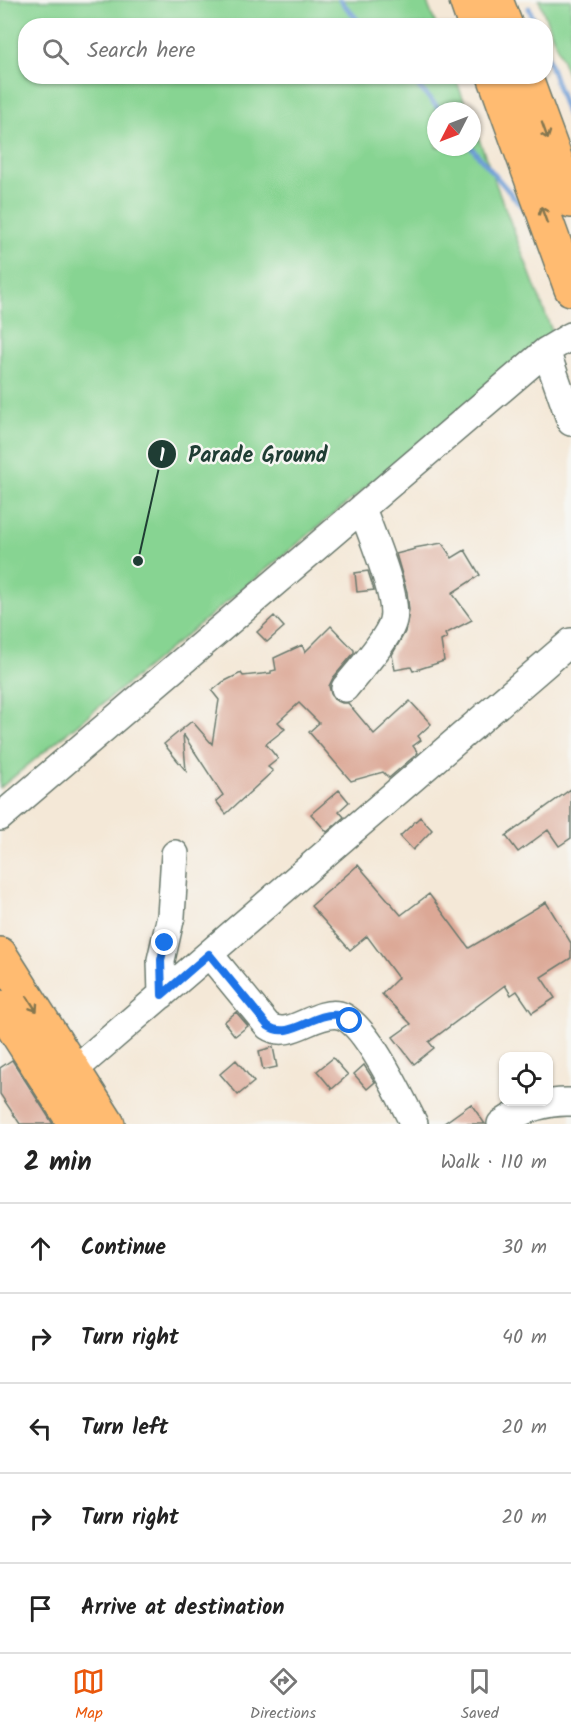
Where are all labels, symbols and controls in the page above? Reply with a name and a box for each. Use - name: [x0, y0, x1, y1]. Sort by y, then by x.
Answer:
- search box: [18, 18, 553, 84]
- text: Search here: [87, 34, 195, 69]
- icon: search: [39, 35, 72, 68]
- north arrow: [427, 102, 481, 156]
- one-way arrow: [540, 121, 551, 140]
- one-way arrow: [537, 206, 548, 225]
- callout: Parade Ground: [147, 434, 340, 474]
- text: Parade Ground: [188, 439, 329, 474]
- text: 1: [159, 442, 165, 471]
- route end: [151, 929, 177, 955]
- one-way arrow: [25, 995, 38, 1012]
- route start: [336, 1007, 362, 1033]
- map controls: [499, 1052, 553, 1106]
- button: locate: [499, 1052, 553, 1106]
- text: 2 min: [24, 1142, 92, 1184]
- text: Walk · 110 m: [440, 1147, 547, 1179]
- text: Continue: [81, 1231, 166, 1266]
- icon: ahead: [24, 1232, 57, 1265]
- text: 30 m: [502, 1232, 547, 1264]
- text: Turn right: [81, 1321, 179, 1356]
- icon: right: [24, 1322, 57, 1355]
- text: 40 m: [502, 1322, 547, 1354]
- text: Turn left: [81, 1411, 168, 1446]
- icon: left: [24, 1412, 57, 1445]
- text: 20 m: [501, 1412, 547, 1444]
- text: Turn right: [81, 1501, 179, 1536]
- icon: right: [24, 1502, 57, 1535]
- text: 20 m: [501, 1502, 547, 1534]
- text: Arrive at destination: [81, 1591, 284, 1626]
- icon: arrive: [24, 1592, 57, 1625]
- tab: Map: [72, 1665, 105, 1726]
- tab: Directions: [250, 1665, 316, 1726]
- tab: Saved: [461, 1665, 499, 1726]

